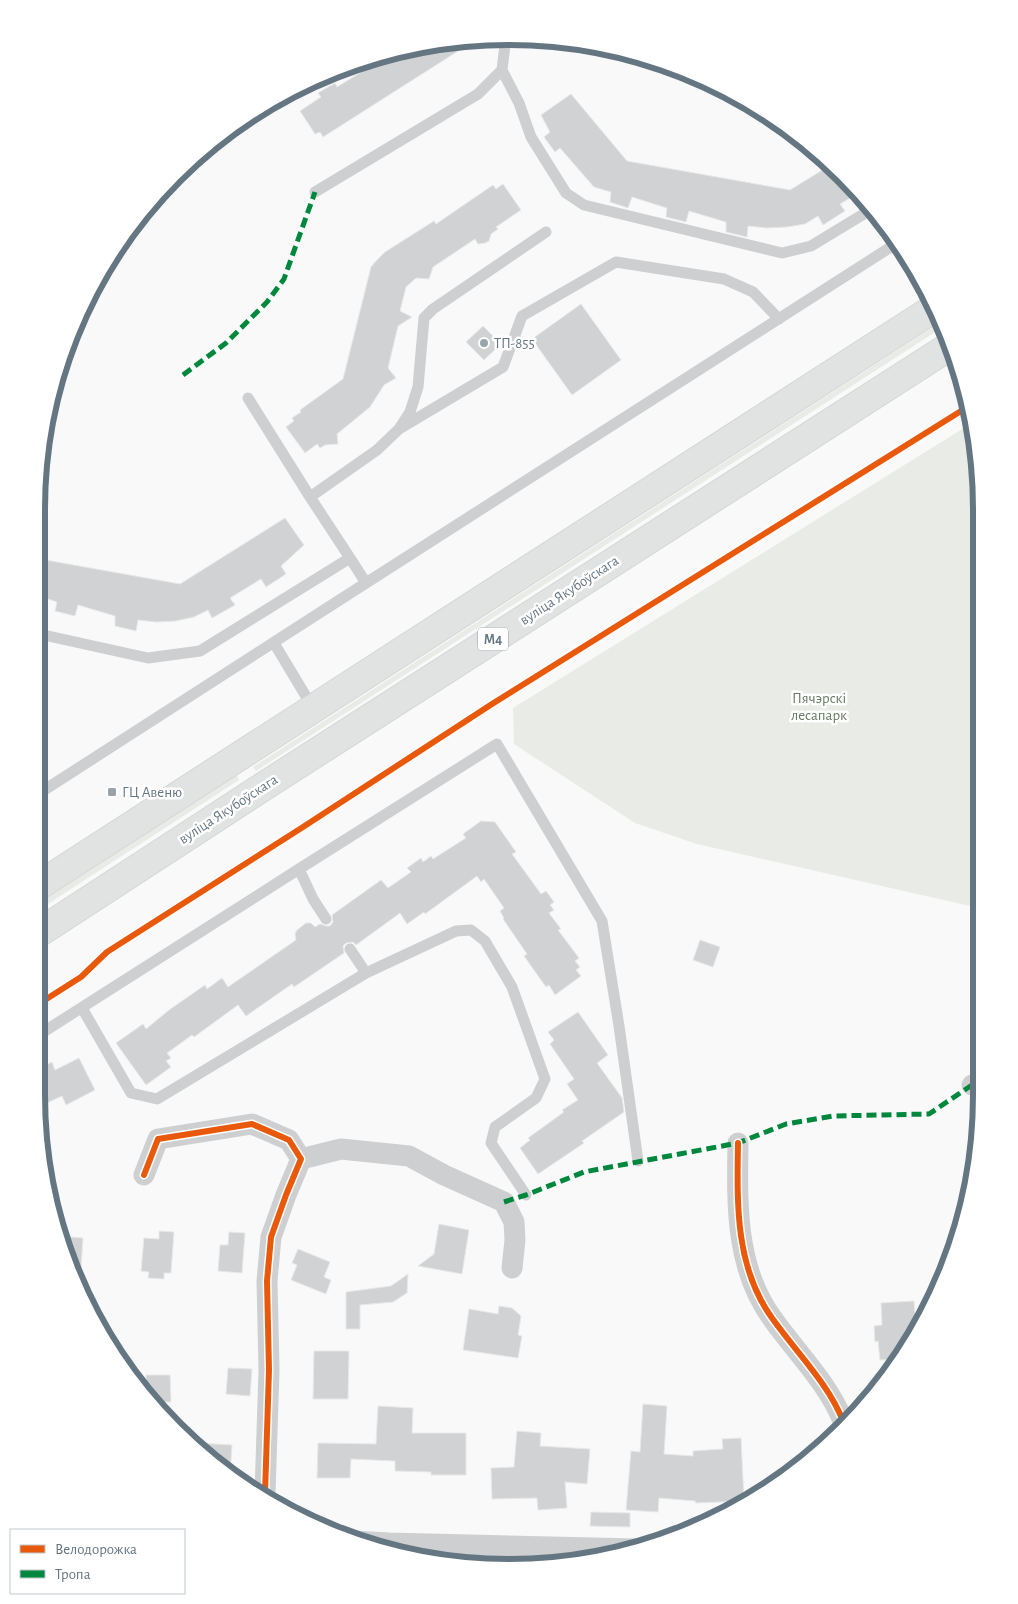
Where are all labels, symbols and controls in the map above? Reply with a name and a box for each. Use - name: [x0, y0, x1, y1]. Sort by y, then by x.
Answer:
- place label: ТП-855: [494, 336, 535, 351]
- marker: ТП-855: [478, 337, 490, 349]
- street label: вуліца Якубоўскага: [517, 553, 622, 628]
- road number: М4: [478, 628, 508, 650]
- park label: Пячэрскі лесапарк: [791, 691, 847, 723]
- street label: вуліца Якубоўскага: [176, 772, 281, 847]
- place label: ГЦ Авеню: [122, 785, 182, 800]
- marker: ГЦ Авеню: [106, 786, 118, 798]
- legend: [10, 1529, 185, 1594]
- text: Велодорожка: [55, 1542, 137, 1557]
- text: Тропа: [55, 1567, 91, 1582]

